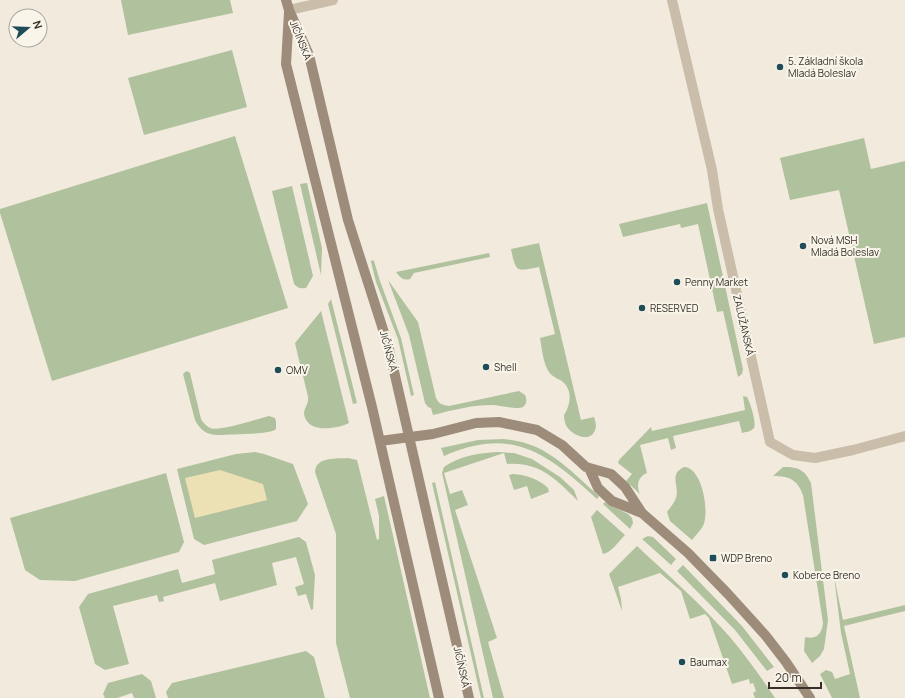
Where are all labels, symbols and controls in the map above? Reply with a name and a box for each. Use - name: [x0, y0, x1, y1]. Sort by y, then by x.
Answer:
- north arrow: [8, 8, 48, 48]
- text: N: [30, 18, 46, 31]
- street label: JIČÍNSKÁ: [287, 18, 316, 63]
- place label: 5. Základní škola Mladá Boleslav: [788, 54, 863, 80]
- marker: 5. Základní škola Mladá Boleslav: [775, 62, 785, 72]
- place label: Nová MSH Mladá Boleslav: [811, 233, 879, 259]
- marker: Nová MSH Mladá Boleslav: [798, 241, 808, 251]
- place label: Penny Market: [685, 275, 748, 289]
- marker: Penny Market: [672, 277, 682, 287]
- street label: ZALUŽANSKÁ: [730, 293, 758, 358]
- place label: RESERVED: [650, 301, 699, 315]
- marker: RESERVED: [637, 303, 647, 313]
- street label: JIČÍNSKÁ: [377, 329, 401, 374]
- place label: Shell: [494, 360, 517, 374]
- marker: Shell: [481, 362, 491, 372]
- place label: OMV: [286, 363, 308, 377]
- marker: OMV: [273, 365, 283, 375]
- place label: WDP Breno: [721, 551, 772, 565]
- marker: WDP Breno: [708, 553, 718, 563]
- place label: Koberce Breno: [793, 568, 860, 582]
- marker: Koberce Breno: [780, 570, 790, 580]
- street label: JIČÍNSKÁ: [450, 645, 474, 690]
- place label: Baumax: [690, 655, 728, 669]
- marker: Baumax: [677, 657, 687, 667]
- scale bar: [769, 664, 821, 690]
- text: 20 m: [775, 669, 802, 686]

